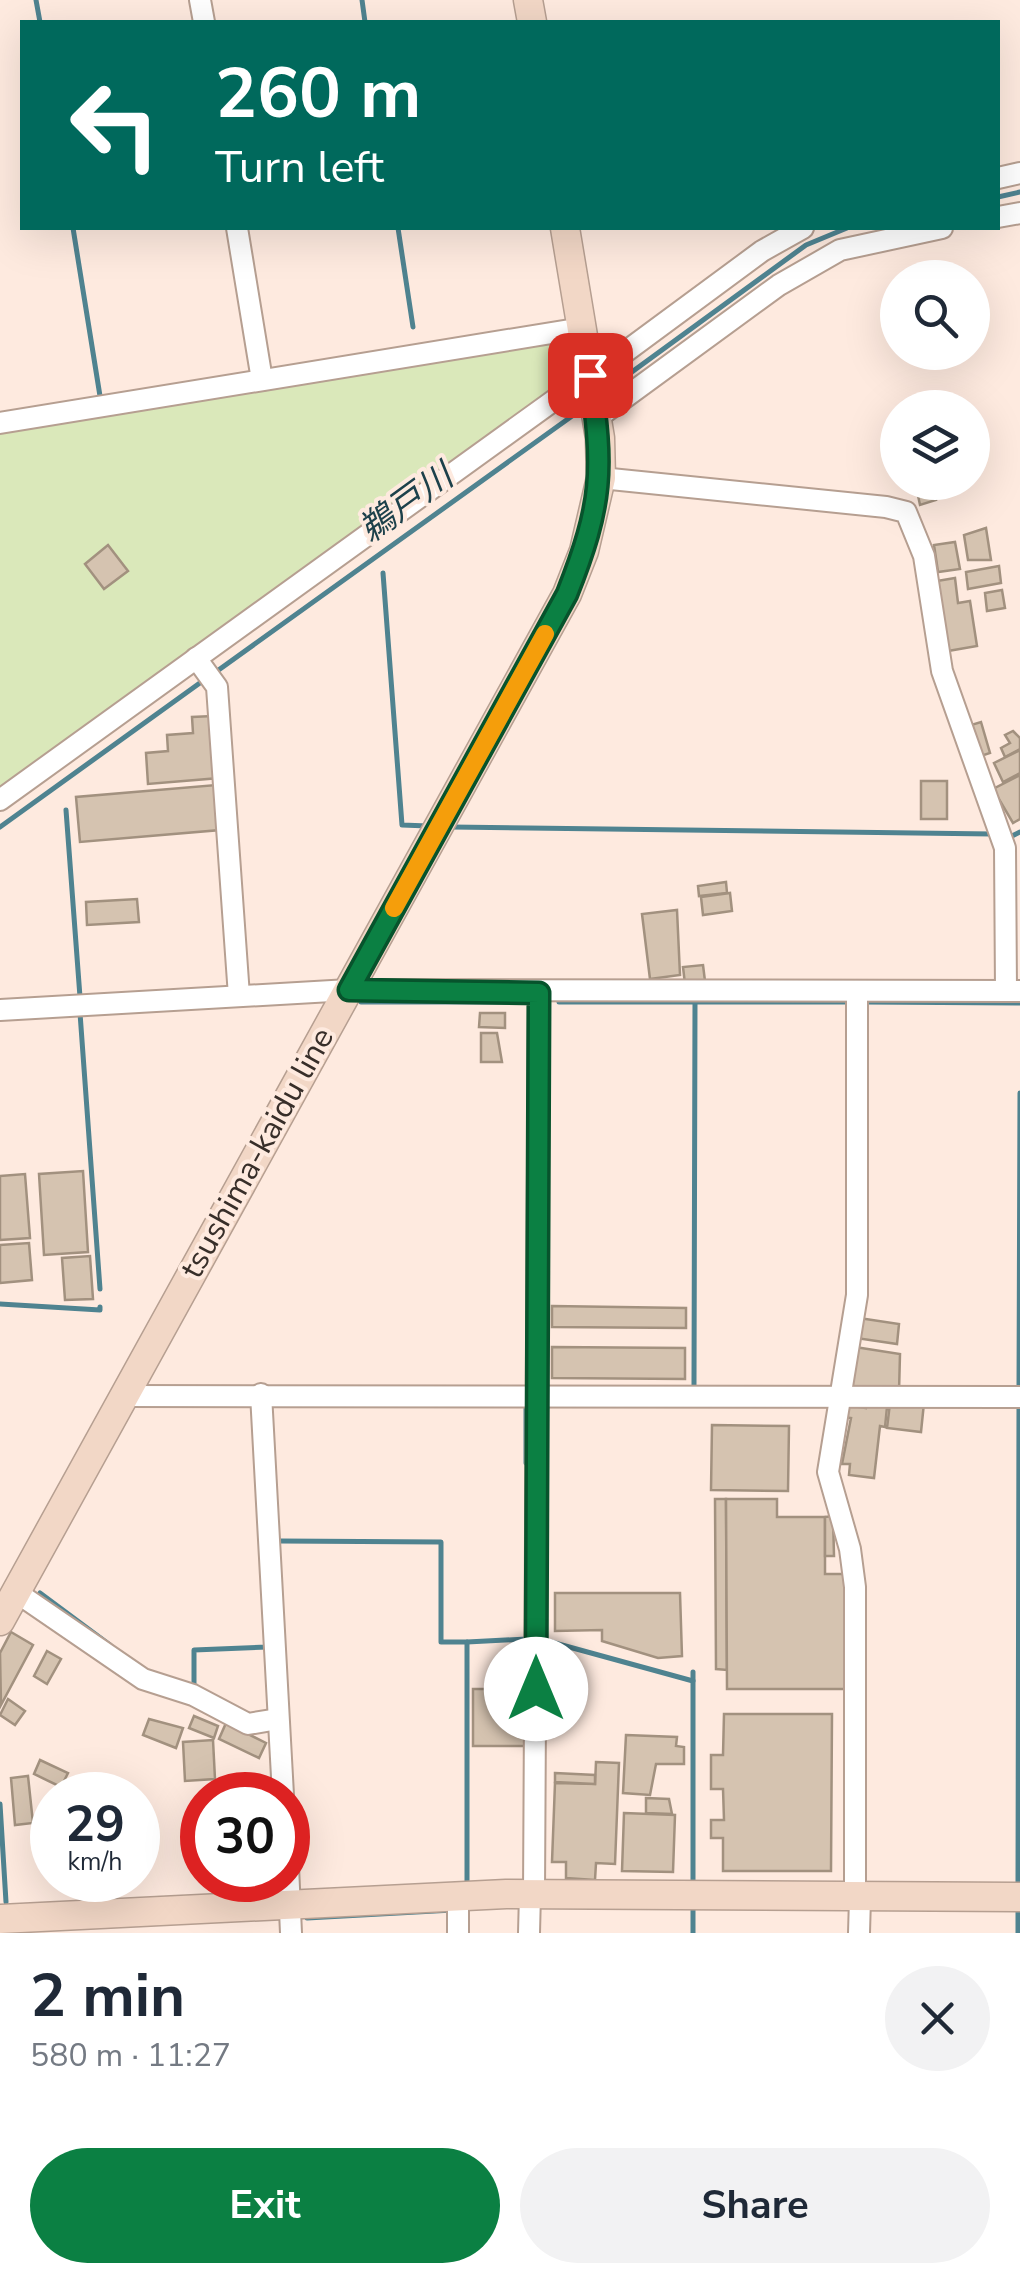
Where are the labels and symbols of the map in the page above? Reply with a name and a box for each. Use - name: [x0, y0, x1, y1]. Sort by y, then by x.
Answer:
- pin: [548, 333, 633, 418]
- water label: 鵜戸川: [350, 451, 466, 553]
- street label: tsushima-kaidu line: [170, 1020, 344, 1286]
- position arrow: [484, 1637, 588, 1741]
- speed limit sign: 30: [180, 1772, 310, 1902]

